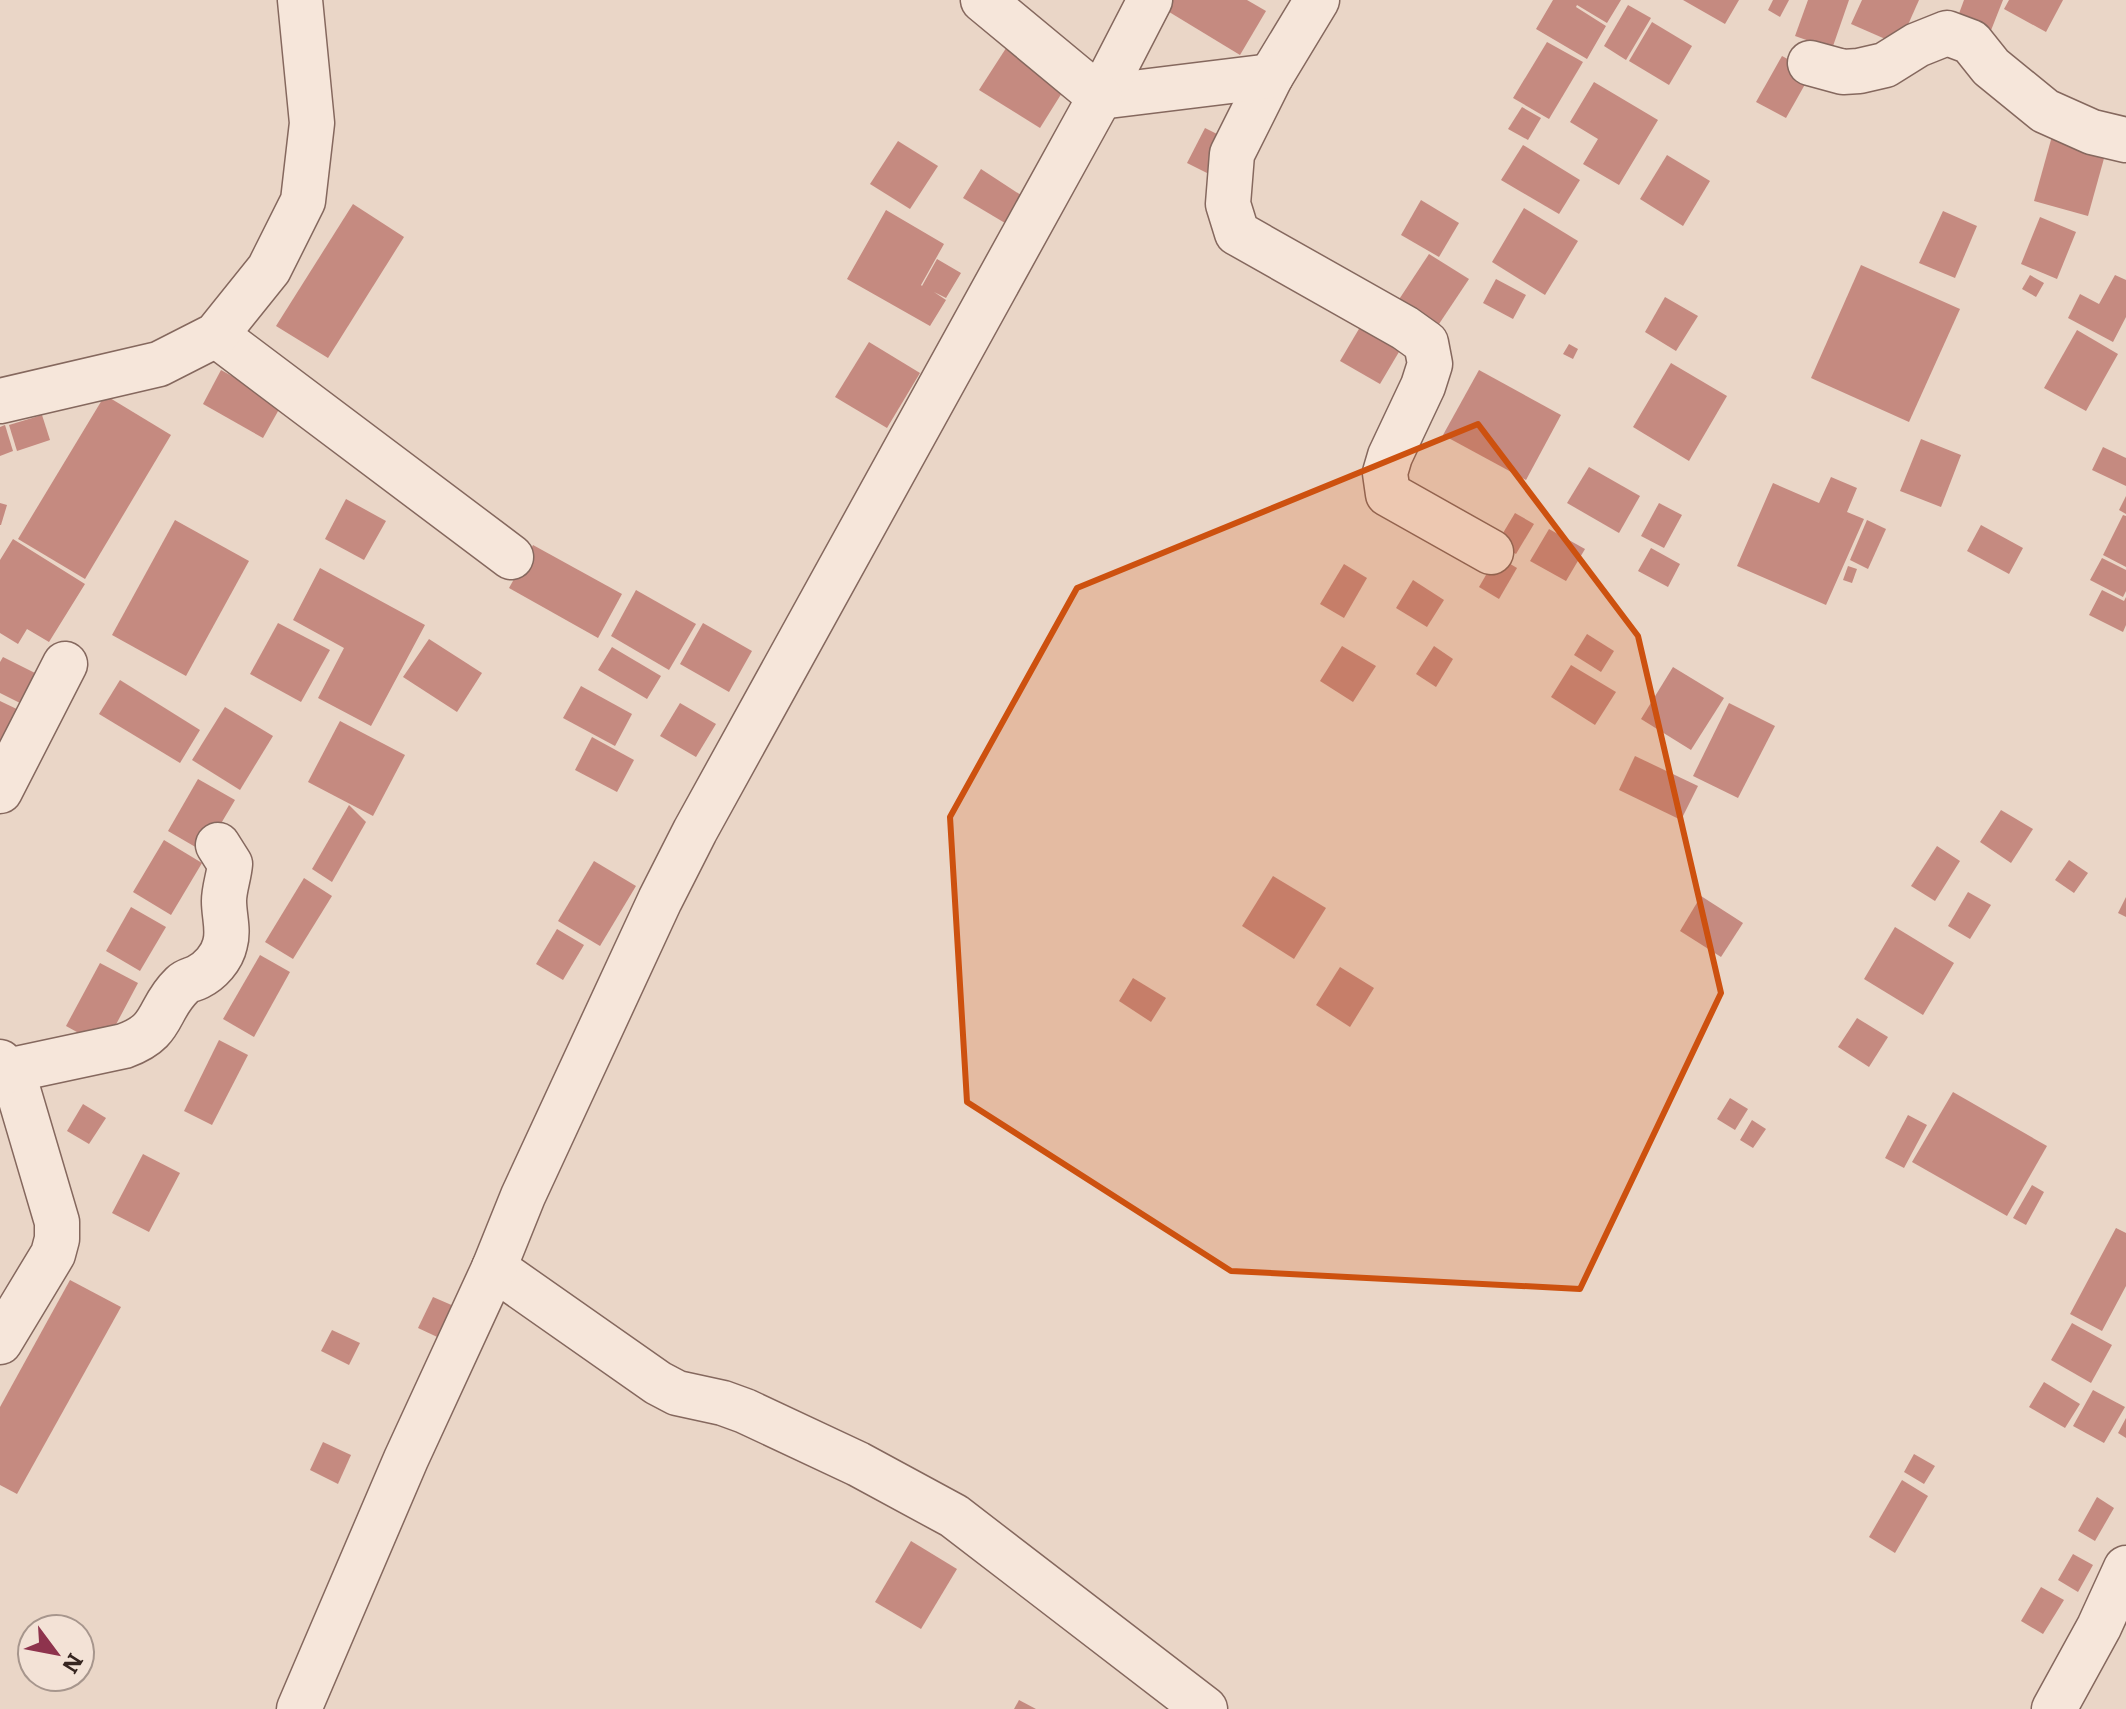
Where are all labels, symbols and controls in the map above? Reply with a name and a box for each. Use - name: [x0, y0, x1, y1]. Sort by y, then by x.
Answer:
- north arrow: [16, 1613, 96, 1693]
- text: N: [55, 1648, 93, 1681]

